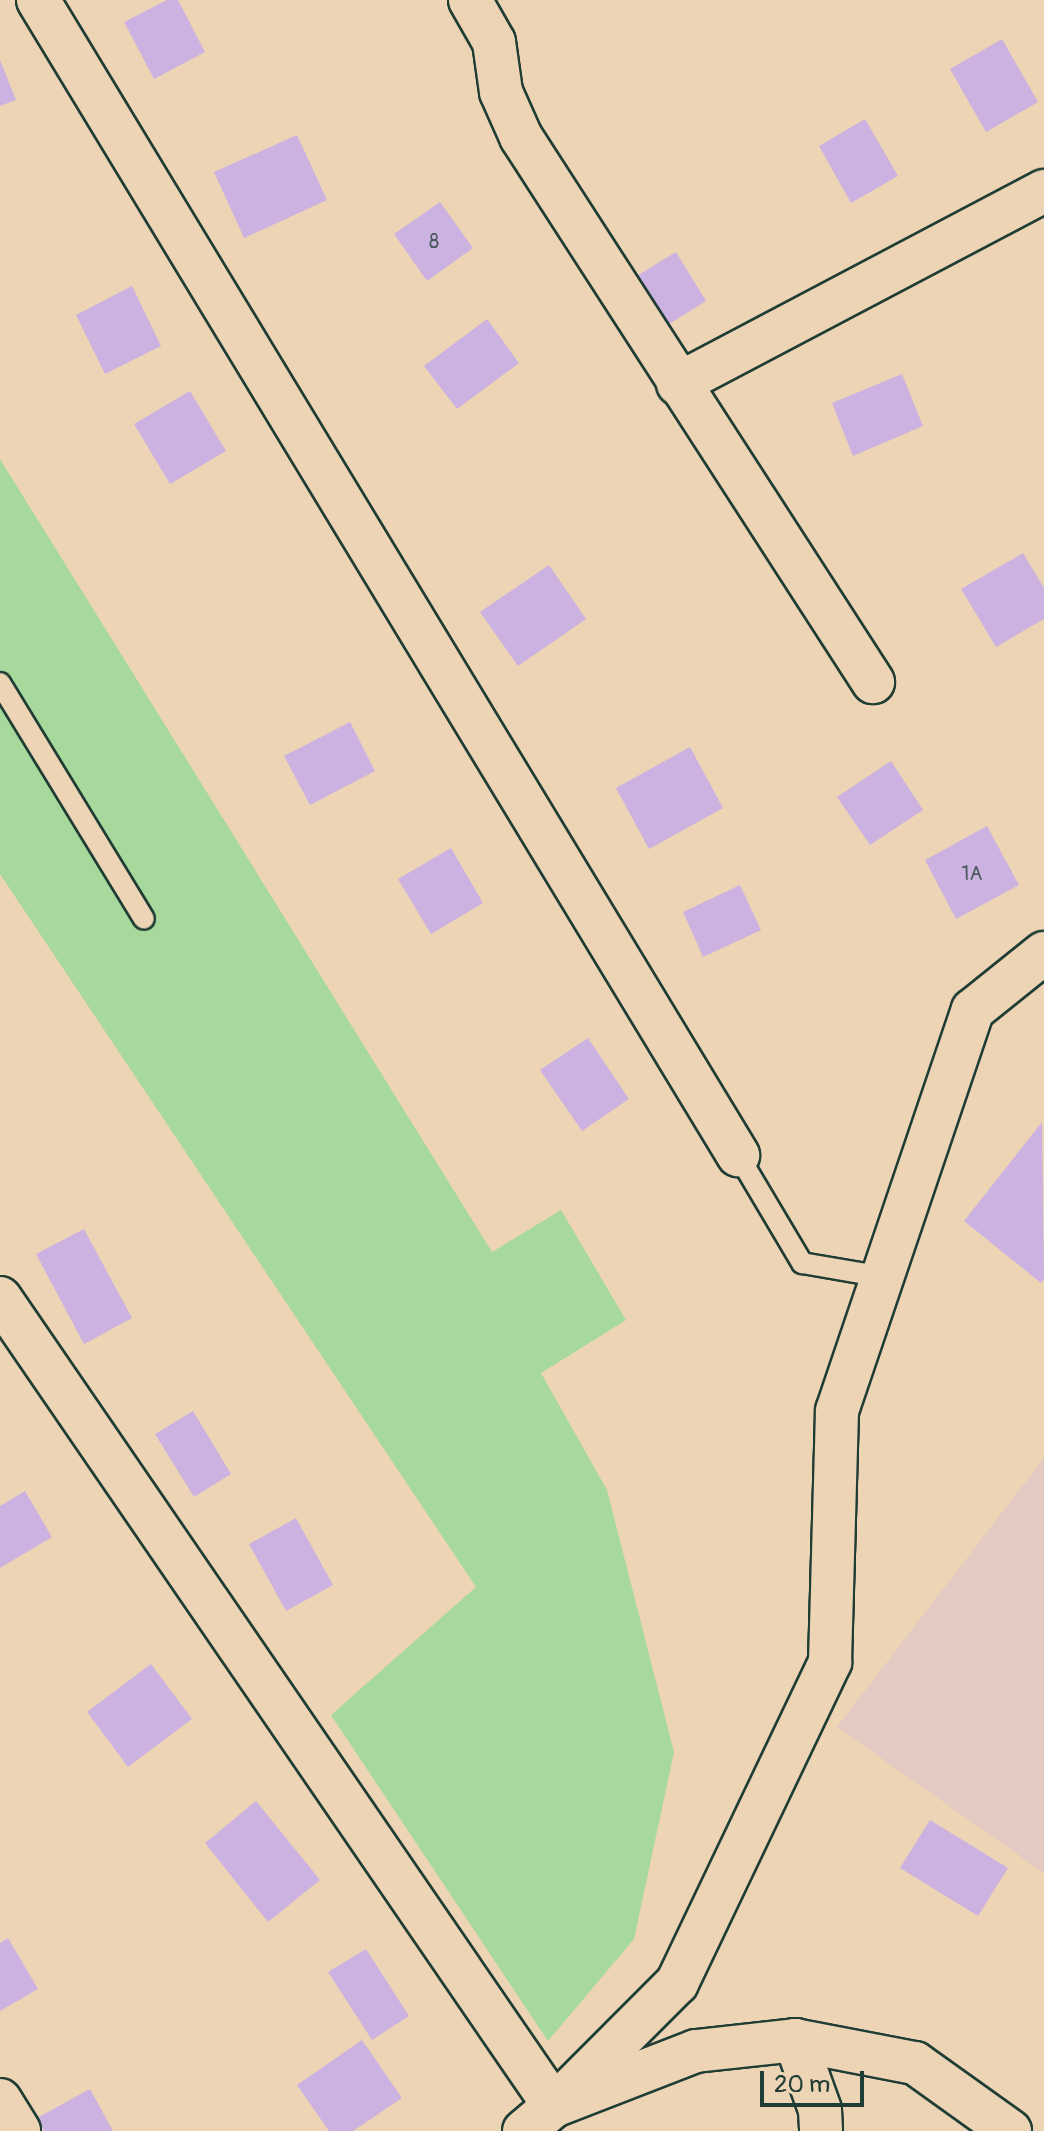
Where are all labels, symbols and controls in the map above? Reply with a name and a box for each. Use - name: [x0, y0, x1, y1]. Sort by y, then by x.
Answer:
- house number: 8: [429, 229, 439, 253]
- house number: 1А: [962, 861, 982, 885]
- scale bar: [764, 2055, 868, 2105]
- text: 20 m: [774, 2070, 830, 2099]

